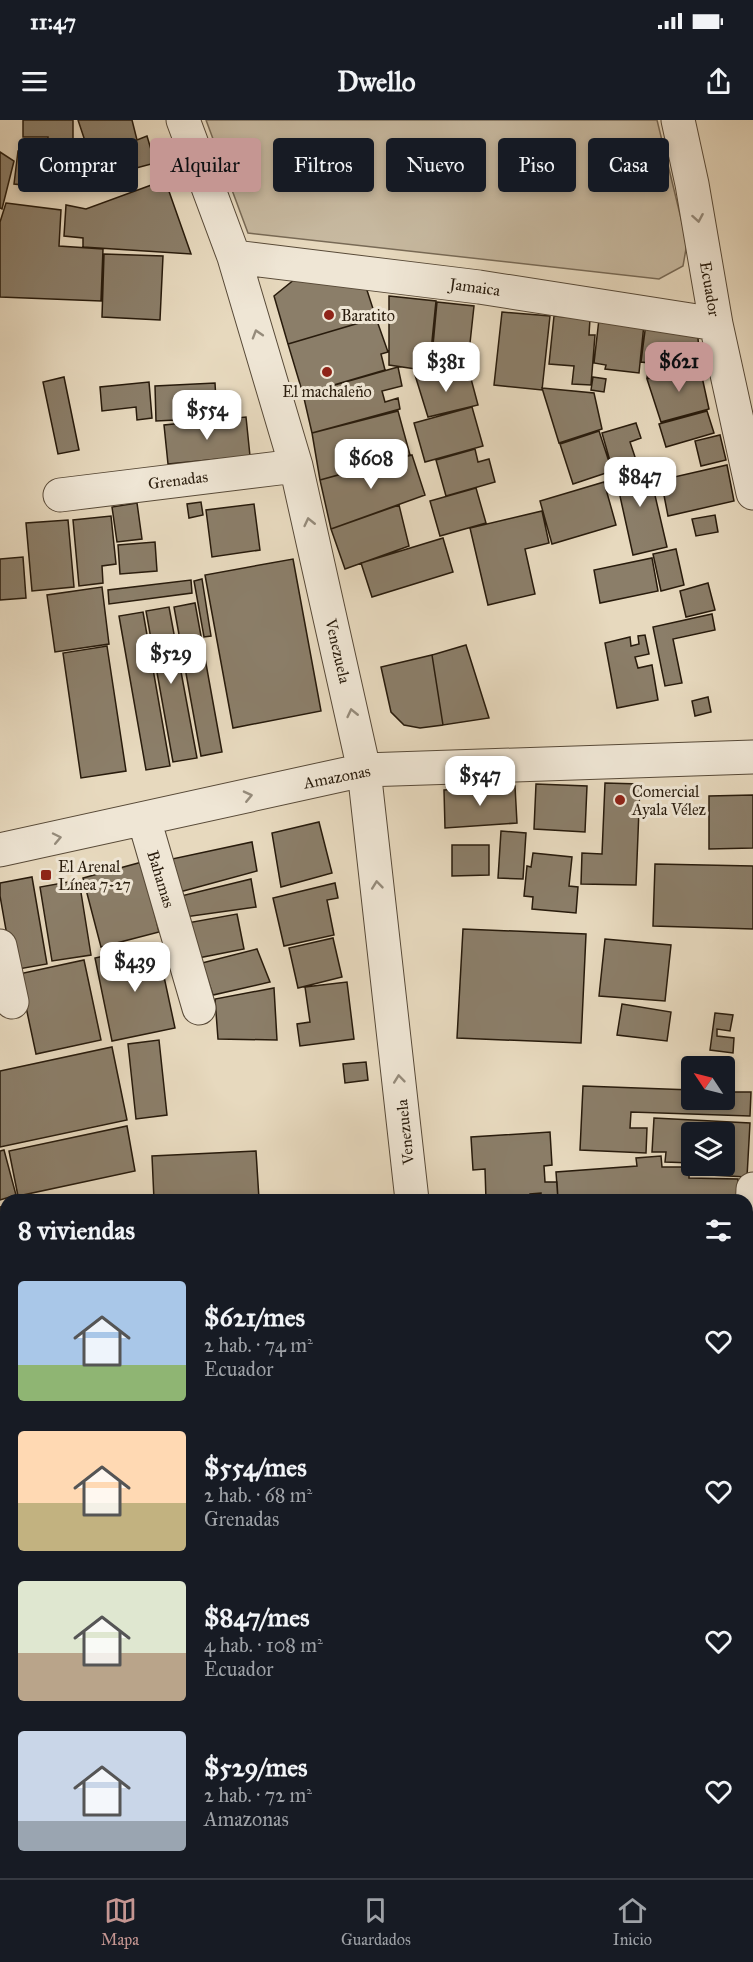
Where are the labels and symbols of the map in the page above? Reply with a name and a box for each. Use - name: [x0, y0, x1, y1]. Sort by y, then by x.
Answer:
- one-way arrow: [691, 213, 704, 223]
- street label: Ecuador: [696, 260, 724, 318]
- street label: Jamaica: [446, 274, 502, 301]
- place label: Baratito: [341, 306, 395, 325]
- marker: Baratito: [322, 308, 336, 322]
- one-way arrow: [252, 330, 264, 340]
- pin: $381: [410, 342, 482, 393]
- pin: $621: [643, 342, 715, 393]
- marker: El machaleño: [320, 365, 334, 379]
- place label: El machaleño: [282, 382, 372, 401]
- pin: $554: [171, 390, 243, 441]
- pin: $608: [335, 439, 407, 490]
- pin: $847: [604, 457, 676, 508]
- street label: Grenadas: [147, 467, 209, 493]
- one-way arrow: [303, 518, 316, 528]
- street label: Venezuela: [321, 616, 355, 685]
- pin: $529: [135, 634, 207, 685]
- one-way arrow: [346, 708, 359, 718]
- pin: $547: [444, 756, 516, 807]
- street label: Amazonas: [301, 761, 372, 793]
- place label: Comercial Ayala Vélez: [631, 782, 707, 819]
- one-way arrow: [242, 790, 252, 803]
- marker: Comercial Ayala Vélez: [613, 793, 627, 807]
- one-way arrow: [52, 832, 62, 845]
- street label: Bahamas: [143, 848, 179, 910]
- place label: El Arenal Línea 7-27: [58, 857, 131, 894]
- marker: El Arenal Línea 7-27: [39, 868, 53, 882]
- one-way arrow: [371, 881, 384, 890]
- pin: $439: [99, 942, 171, 993]
- north arrow: [681, 1056, 735, 1110]
- one-way arrow: [393, 1075, 406, 1084]
- street label: Venezuela: [392, 1098, 418, 1167]

